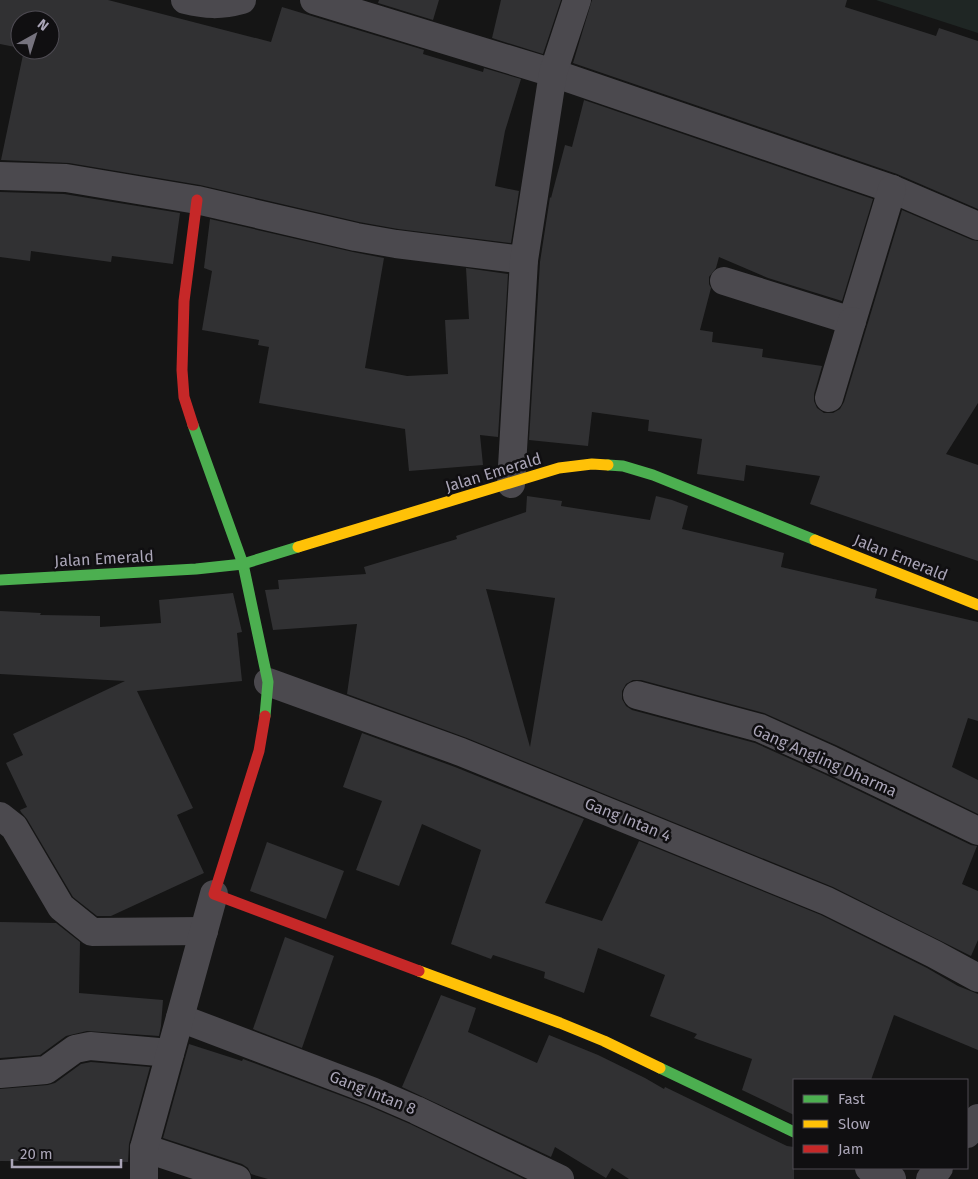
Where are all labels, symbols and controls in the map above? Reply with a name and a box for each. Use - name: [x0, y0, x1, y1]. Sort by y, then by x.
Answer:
- north arrow: [10, 10, 60, 60]
- text: N: [34, 16, 52, 35]
- street label: Jalan Emerald: [443, 449, 544, 496]
- street label: Jalan Emerald: [851, 530, 951, 585]
- street label: Jalan Emerald: [54, 546, 154, 571]
- street label: Gang Angling Dharma: [750, 720, 900, 801]
- street label: Gang Intan 4: [582, 794, 674, 846]
- street label: Gang Intan 8: [327, 1066, 419, 1119]
- legend: [793, 1079, 968, 1169]
- text: Fast: [838, 1090, 865, 1108]
- text: Slow: [838, 1115, 870, 1133]
- scale bar: [12, 1136, 121, 1168]
- text: Jam: [838, 1140, 864, 1158]
- text: 20 m: [20, 1145, 53, 1163]

